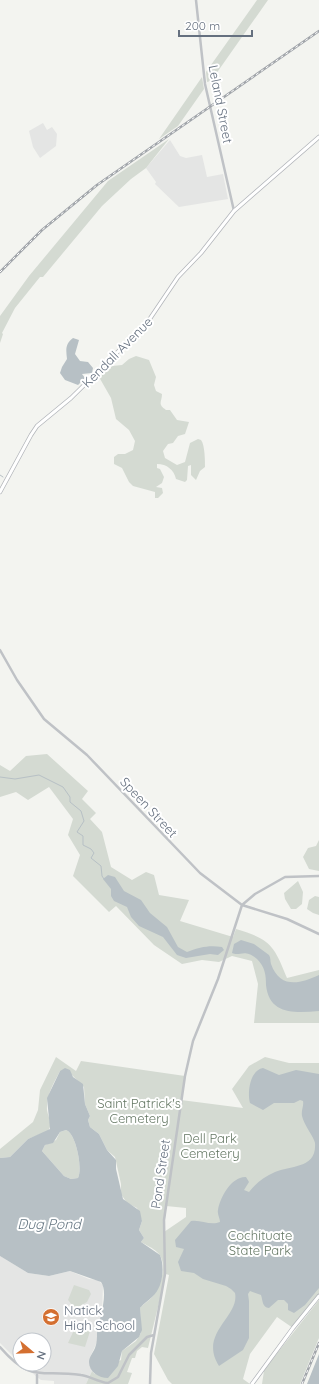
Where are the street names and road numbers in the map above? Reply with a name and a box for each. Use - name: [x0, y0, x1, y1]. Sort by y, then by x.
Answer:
- street label: Leland Street: [206, 63, 236, 145]
- street label: Kendall Avenue: [78, 313, 156, 391]
- street label: Speen Street: [117, 774, 181, 840]
- street label: Pond Street: [147, 1138, 173, 1210]

